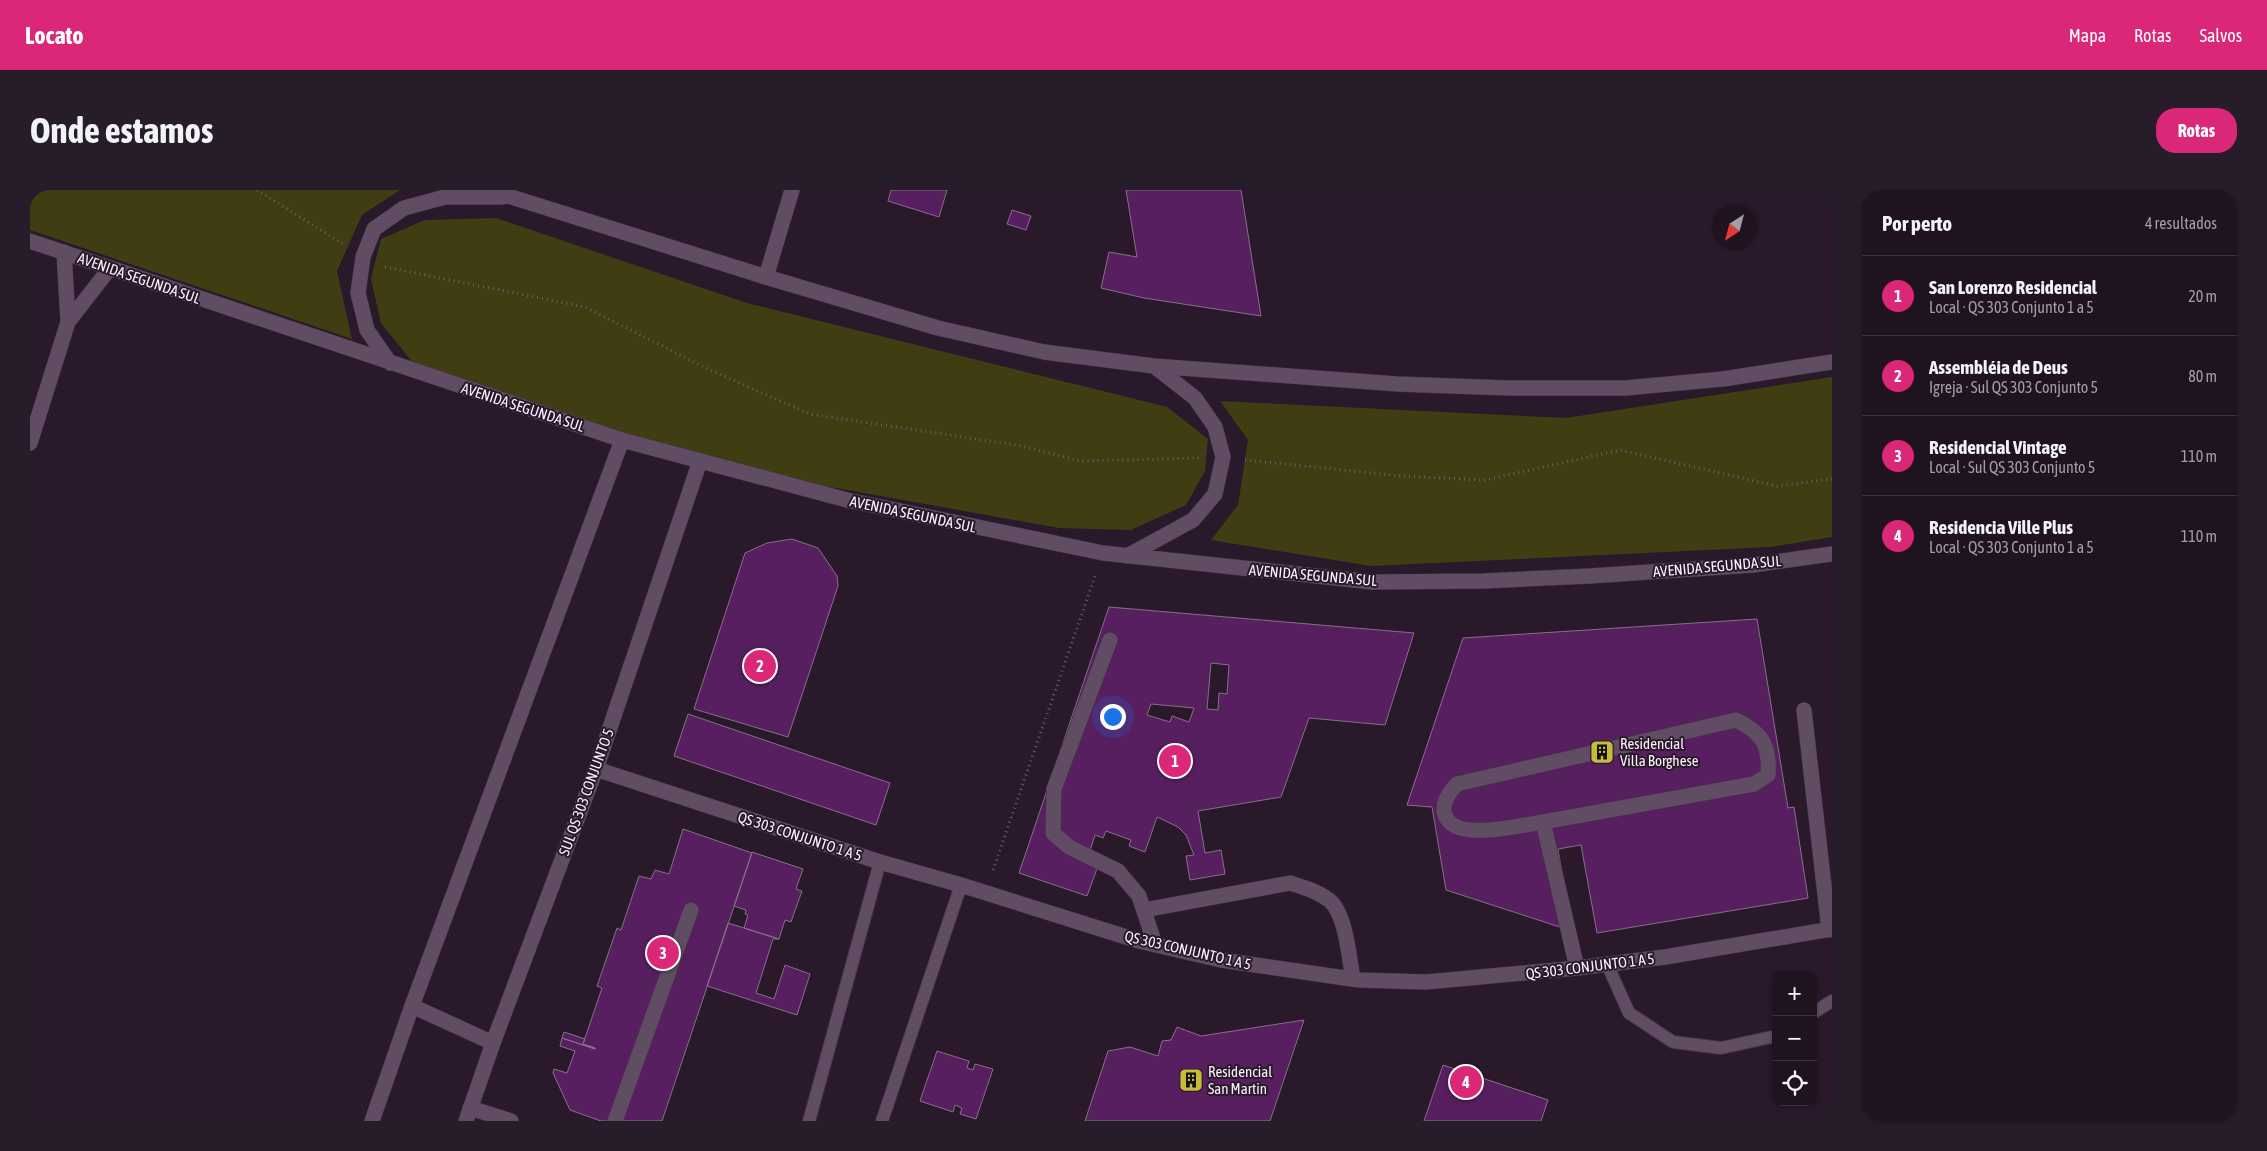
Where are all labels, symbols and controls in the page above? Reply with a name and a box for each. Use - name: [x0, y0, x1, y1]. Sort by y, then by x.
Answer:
- text: Locato: [25, 22, 84, 49]
- text: Mapa: [2069, 25, 2106, 46]
- text: Rotas: [2134, 25, 2171, 46]
- text: Salvos: [2199, 25, 2242, 46]
- button: Rotas: [2156, 108, 2237, 153]
- text: Onde estamos: [30, 110, 213, 150]
- north arrow: [1712, 205, 1757, 250]
- text: Por perto: [1882, 211, 1952, 235]
- text: 4 resultados: [2145, 214, 2217, 232]
- street label: AVENIDA SEGUNDA SUL: [76, 249, 203, 307]
- text: San Lorenzo Residencial: [1929, 276, 2097, 298]
- text: 1: [1894, 287, 1902, 305]
- text: 20 m: [2188, 287, 2217, 305]
- text: Local · QS 303 Conjunto 1 a 5: [1929, 298, 2094, 316]
- text: Assembléia de Deus: [1929, 356, 2068, 378]
- text: 2: [1894, 367, 1902, 385]
- text: 80 m: [2188, 367, 2217, 385]
- text: Igreja · Sul QS 303 Conjunto 5: [1929, 378, 2098, 396]
- street label: AVENIDA SEGUNDA SUL: [459, 379, 587, 435]
- text: Residencial Vintage: [1929, 436, 2067, 458]
- text: 3: [1894, 447, 1902, 465]
- text: 110 m: [2181, 447, 2217, 465]
- text: Local · Sul QS 303 Conjunto 5: [1929, 458, 2095, 476]
- street label: AVENIDA SEGUNDA SUL: [848, 492, 978, 536]
- text: Residencia Ville Plus: [1929, 516, 2073, 538]
- text: 4: [1894, 527, 1902, 545]
- text: 110 m: [2181, 527, 2217, 545]
- text: Local · QS 303 Conjunto 1 a 5: [1929, 538, 2094, 556]
- street label: AVENIDA SEGUNDA SUL: [1652, 552, 1782, 580]
- street label: AVENIDA SEGUNDA SUL: [1248, 561, 1378, 589]
- pin: 2: [744, 647, 776, 685]
- your location: [1100, 704, 1126, 730]
- street label: SUL QS 303 CONJUNTO 5: [555, 726, 617, 858]
- place label: Residencial Villa Borghese: [1620, 735, 1699, 769]
- building icon: Residencial Villa Borghese: [1589, 739, 1615, 765]
- pin: 1: [1159, 742, 1191, 780]
- street label: QS 303 CONJUNTO 1 A 5: [736, 808, 864, 864]
- street label: QS 303 CONJUNTO 1 A 5: [1123, 927, 1253, 973]
- pin: 3: [647, 934, 679, 972]
- street label: QS 303 CONJUNTO 1 A 5: [1525, 950, 1655, 982]
- map controls: [1772, 971, 1817, 1106]
- button: +: [1772, 971, 1817, 1016]
- button: −: [1772, 1016, 1817, 1061]
- button: locate: [1772, 1061, 1817, 1106]
- place label: Residencial San Martin: [1208, 1063, 1272, 1097]
- pin: 4: [1450, 1063, 1482, 1101]
- building icon: Residencial San Martin: [1178, 1067, 1204, 1093]

